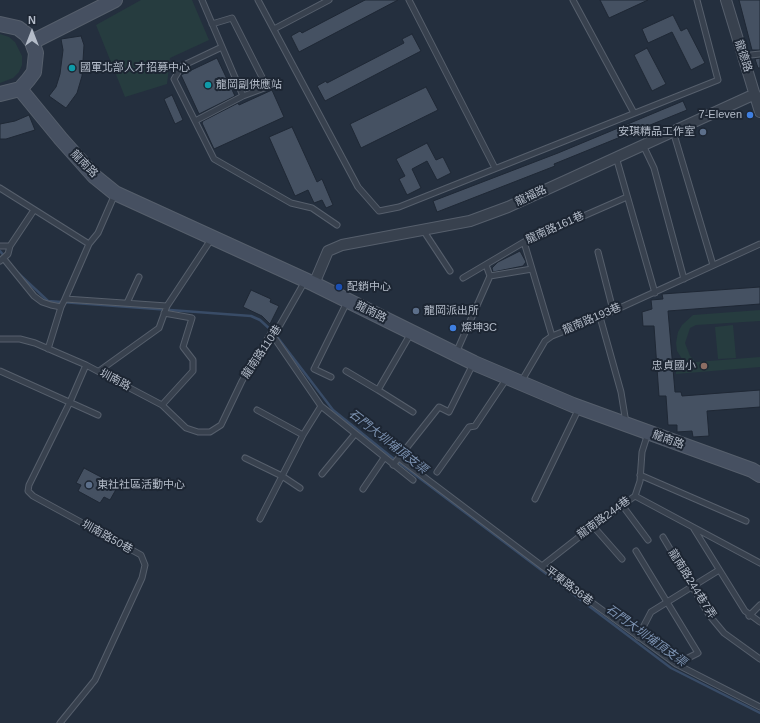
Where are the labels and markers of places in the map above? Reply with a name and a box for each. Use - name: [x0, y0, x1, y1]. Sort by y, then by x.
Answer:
- place label: 國軍北部人才招募中心: [80, 61, 190, 75]
- marker: 國軍北部人才招募中心: [67, 63, 77, 73]
- place label: 龍岡副供應站: [216, 78, 282, 92]
- marker: 龍岡副供應站: [203, 80, 213, 90]
- place label: 7-Eleven: [699, 108, 742, 122]
- marker: 7-Eleven: [745, 110, 755, 120]
- place label: 安琪精品工作室: [618, 125, 695, 139]
- marker: 安琪精品工作室: [698, 127, 708, 137]
- place label: 配銷中心: [347, 280, 391, 294]
- marker: 配銷中心: [334, 282, 344, 292]
- place label: 龍岡派出所: [424, 304, 479, 318]
- marker: 龍岡派出所: [411, 306, 421, 316]
- place label: 燦坤3C: [461, 321, 497, 335]
- marker: 燦坤3C: [448, 323, 458, 333]
- place label: 忠貞國小: [652, 359, 696, 373]
- marker: 忠貞國小: [699, 361, 709, 371]
- place label: 東社社區活動中心: [97, 478, 185, 492]
- marker: 東社社區活動中心: [84, 480, 94, 490]

